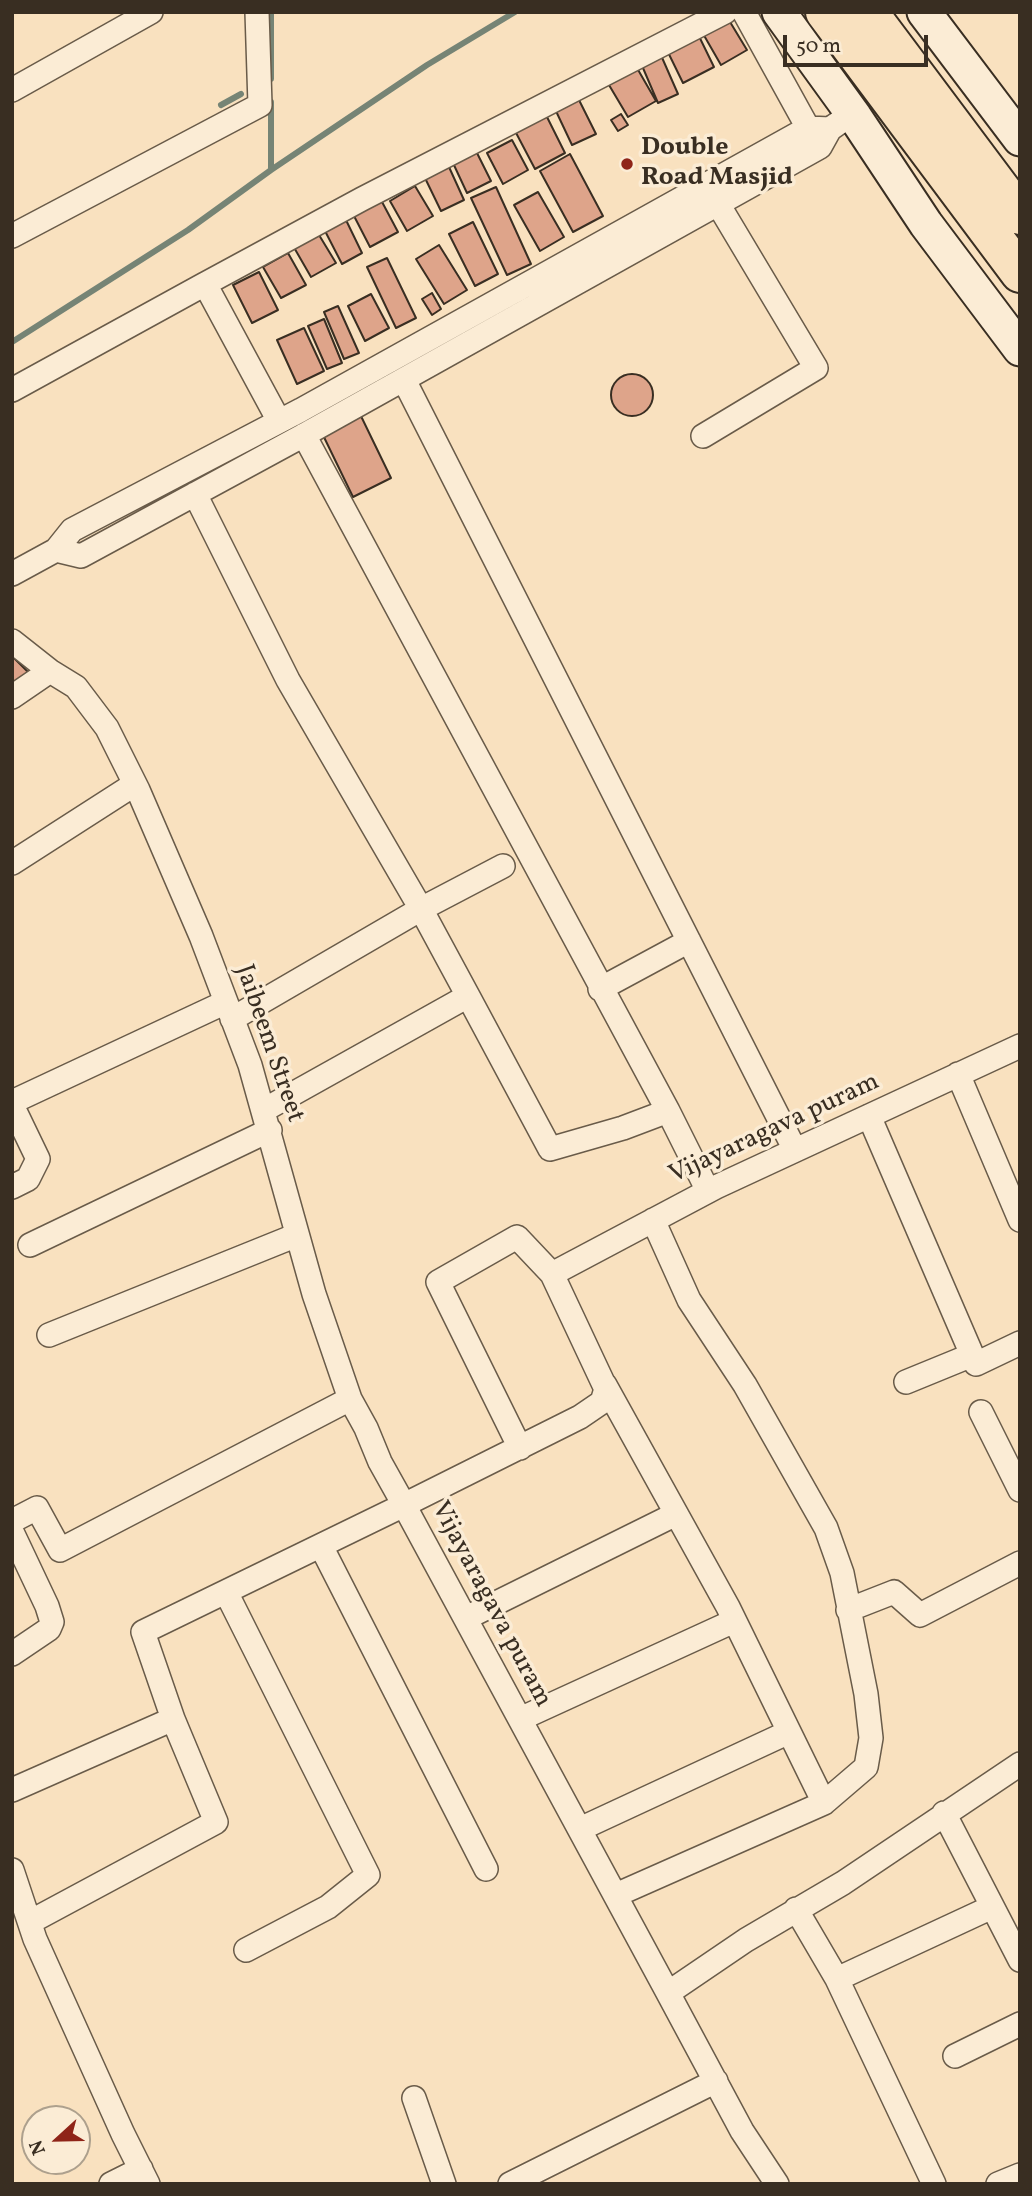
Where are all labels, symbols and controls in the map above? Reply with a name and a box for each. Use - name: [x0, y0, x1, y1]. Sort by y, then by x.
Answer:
- scale bar: [787, 21, 932, 65]
- text: 50 m: [796, 32, 841, 61]
- place label: Double Road Masjid: [641, 133, 793, 194]
- marker: Double Road Masjid: [619, 156, 635, 172]
- street label: Jaibeem Street: [226, 961, 310, 1127]
- street label: Vijayaragava puram: [665, 1068, 885, 1192]
- street label: Vijayaragava puram: [423, 1497, 557, 1713]
- north arrow: [21, 2105, 91, 2175]
- text: N: [24, 2136, 53, 2158]

